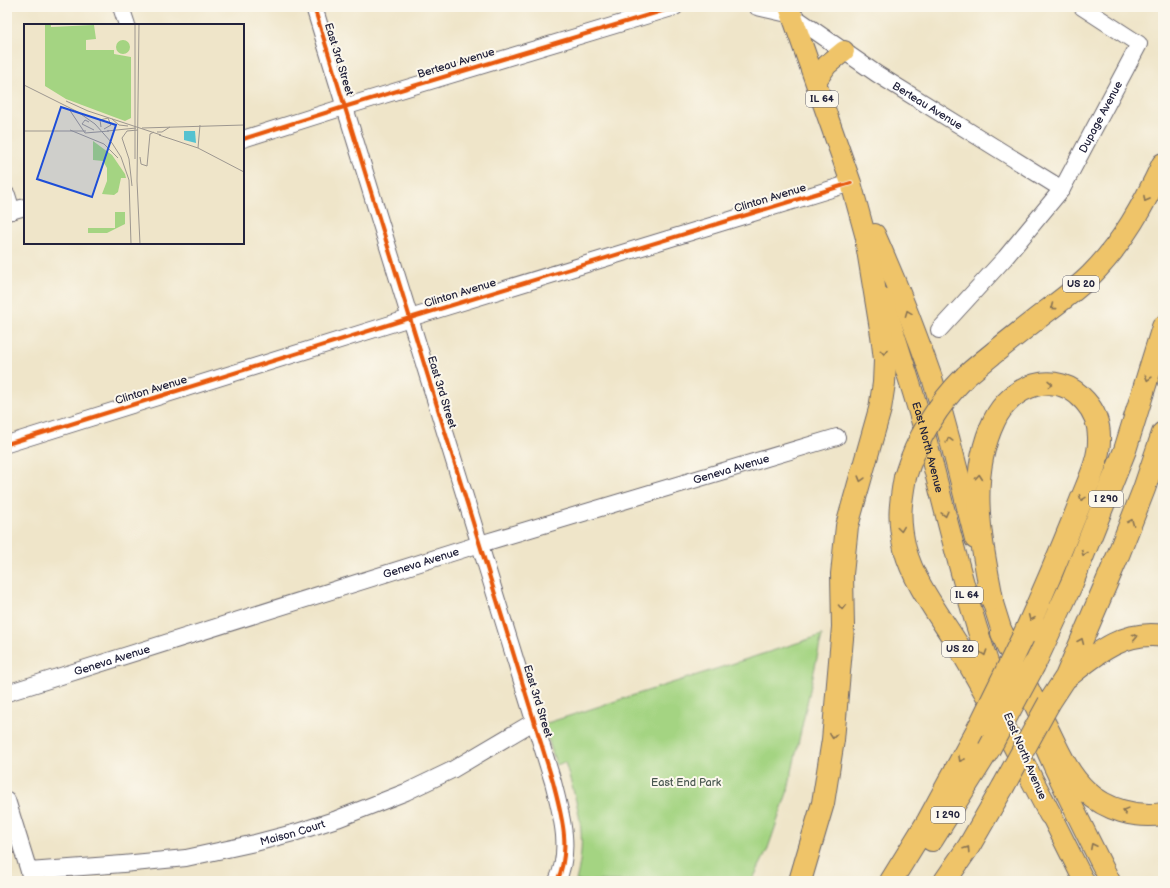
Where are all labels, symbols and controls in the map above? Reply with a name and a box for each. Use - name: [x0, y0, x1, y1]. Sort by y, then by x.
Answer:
- street label: East 3rd Street: [322, 21, 356, 97]
- inset map: [24, 24, 244, 244]
- street label: Berteau Avenue: [416, 45, 497, 81]
- street label: Dupage Avenue: [1076, 78, 1125, 155]
- street label: Berteau Avenue: [890, 79, 965, 132]
- road number: IL 64: [806, 91, 838, 107]
- street label: Clinton Avenue: [733, 181, 808, 215]
- one-way arrow: [1144, 195, 1151, 202]
- street label: Clinton Avenue: [423, 276, 498, 310]
- road number: US 20: [1063, 276, 1099, 292]
- one-way arrow: [1050, 302, 1057, 309]
- one-way arrow: [905, 309, 913, 316]
- one-way arrow: [879, 349, 888, 355]
- street label: East 3rd Street: [425, 354, 459, 430]
- street label: Clinton Avenue: [114, 373, 189, 407]
- one-way arrow: [1144, 374, 1153, 381]
- one-way arrow: [1047, 380, 1053, 388]
- street label: East North Avenue: [910, 400, 946, 495]
- one-way arrow: [945, 436, 954, 443]
- street label: Geneva Avenue: [691, 451, 771, 486]
- one-way arrow: [975, 474, 984, 480]
- one-way arrow: [857, 475, 866, 482]
- road number: I 290: [1089, 491, 1123, 507]
- one-way arrow: [1079, 494, 1087, 501]
- one-way arrow: [940, 510, 949, 517]
- one-way arrow: [1127, 518, 1135, 525]
- one-way arrow: [896, 526, 905, 532]
- street label: Geneva Avenue: [381, 544, 461, 581]
- one-way arrow: [1081, 549, 1089, 556]
- road number: IL 64: [951, 587, 983, 603]
- one-way arrow: [838, 604, 847, 610]
- one-way arrow: [1028, 614, 1036, 621]
- one-way arrow: [1132, 633, 1138, 641]
- one-way arrow: [1076, 638, 1084, 646]
- road number: US 20: [942, 641, 978, 657]
- street label: Geneva Avenue: [72, 642, 152, 678]
- one-way arrow: [979, 649, 988, 656]
- street label: East 3rd Street: [521, 663, 555, 739]
- street label: East North Avenue: [1001, 711, 1049, 802]
- one-way arrow: [829, 733, 838, 739]
- one-way arrow: [958, 755, 966, 763]
- park label: East End Park: [651, 776, 722, 789]
- road number: I 290: [931, 807, 965, 823]
- one-way arrow: [1121, 808, 1128, 816]
- street label: Maison Court: [259, 817, 327, 848]
- one-way arrow: [1090, 843, 1097, 851]
- one-way arrow: [962, 846, 970, 853]

